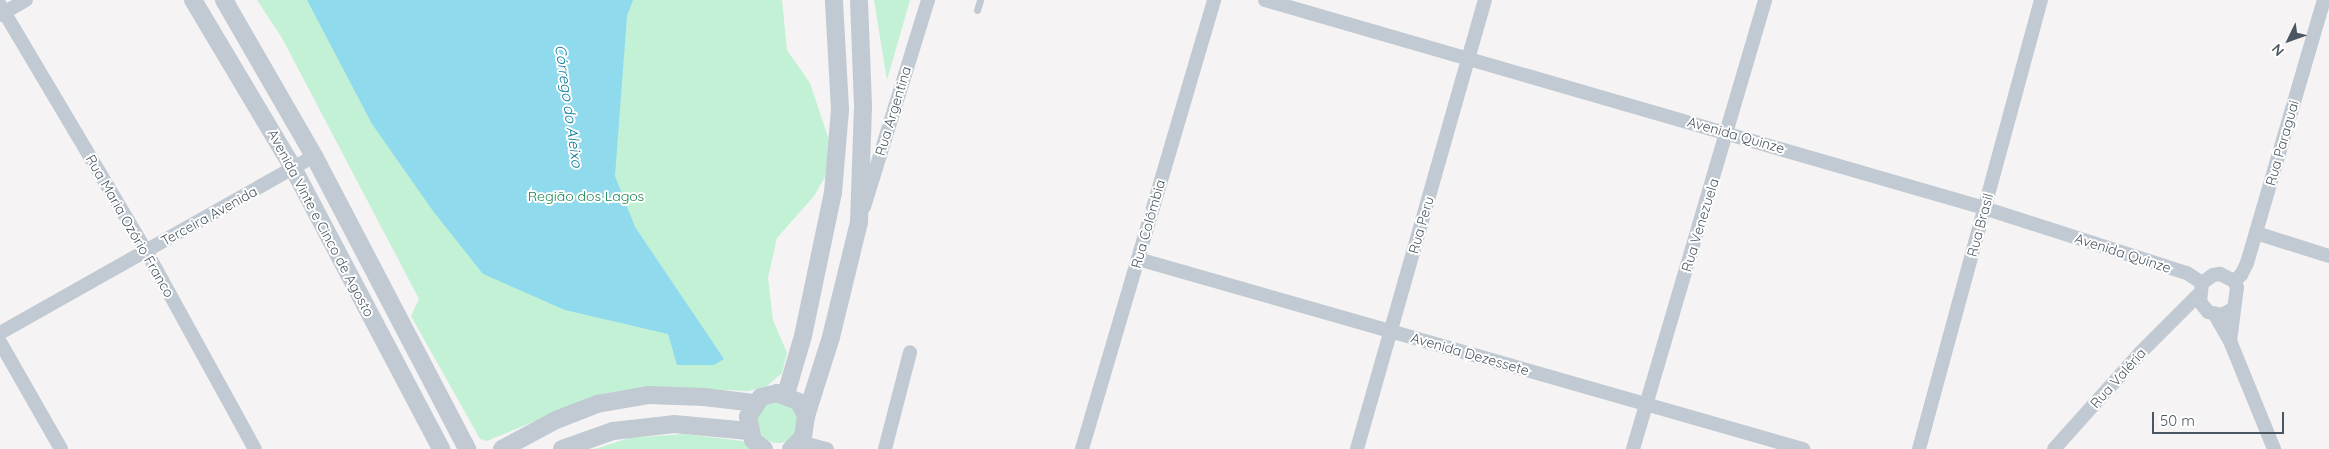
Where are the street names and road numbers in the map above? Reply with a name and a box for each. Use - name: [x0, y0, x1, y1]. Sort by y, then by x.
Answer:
- street label: Rua Argentina: [871, 64, 915, 158]
- street label: Rua Paraguai: [2262, 98, 2302, 188]
- street label: Avenida Quinze: [1686, 113, 1786, 157]
- street label: Avenida Vinte e Cinco de Agosto: [264, 126, 378, 320]
- street label: Rua Maria Ozório Franco: [82, 152, 178, 300]
- street label: Rua Venezuela: [1678, 176, 1722, 274]
- street label: Rua Colômbia: [1127, 178, 1169, 270]
- street label: Terceira Avenida: [158, 183, 260, 249]
- street label: Rua Brasil: [1963, 191, 1997, 259]
- street label: Rua Peru: [1405, 194, 1437, 256]
- street label: Avenida Quinze: [2073, 230, 2173, 276]
- street label: Avenida Dezessete: [1409, 329, 1531, 379]
- street label: Rua Valéria: [2087, 345, 2149, 411]

